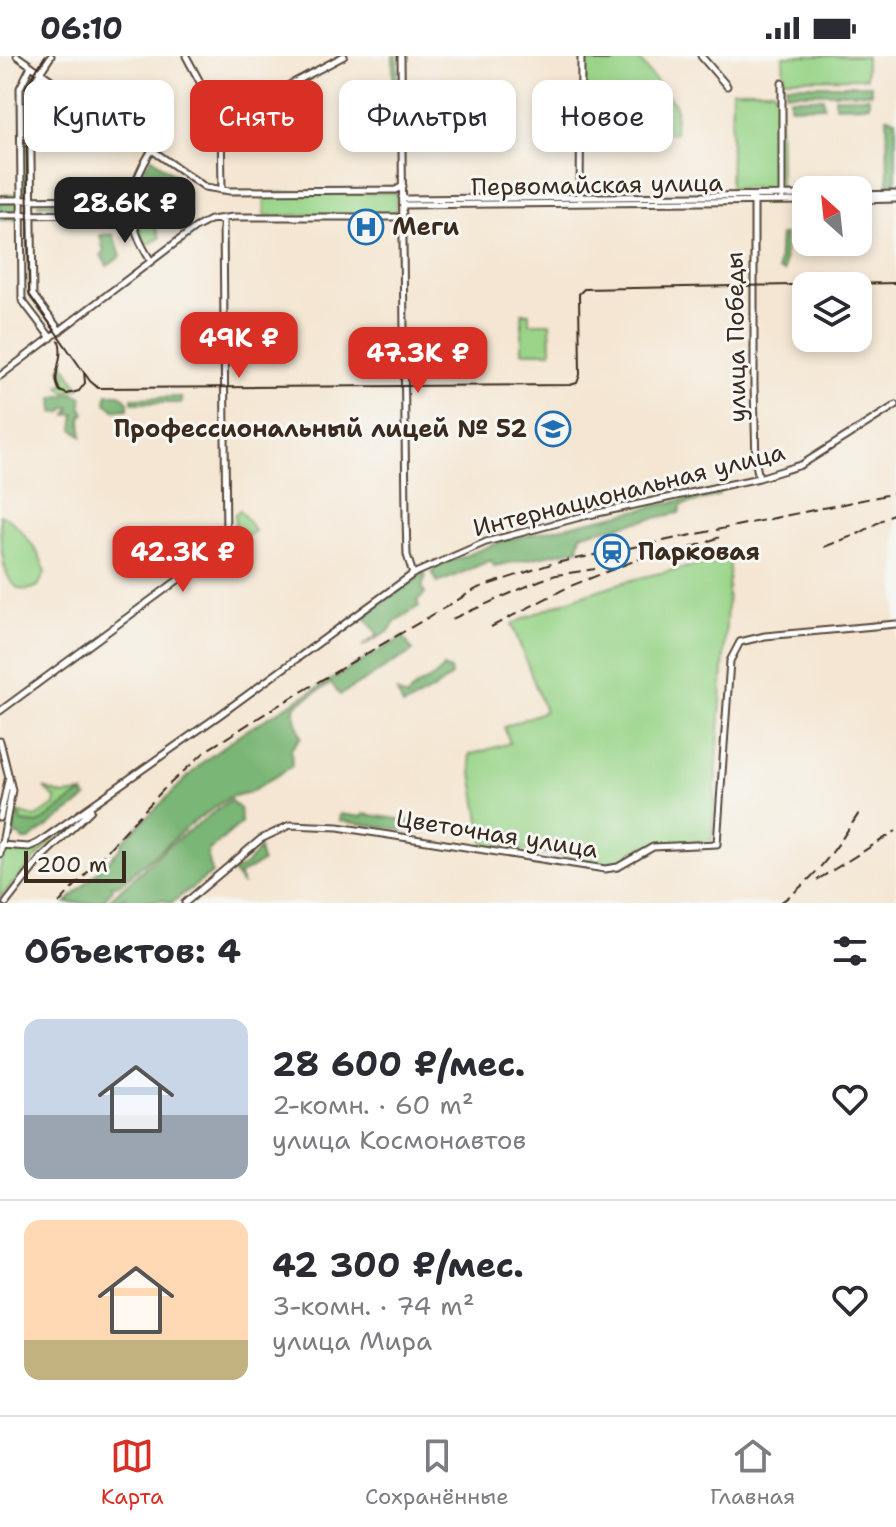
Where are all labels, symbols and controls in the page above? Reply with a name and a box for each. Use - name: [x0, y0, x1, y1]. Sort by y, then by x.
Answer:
- text: 06:10: [40, 8, 123, 49]
- chip: Купить: [24, 80, 174, 152]
- chip: Снять: [190, 80, 323, 152]
- chip: Фильтры: [339, 80, 516, 152]
- chip: Новое: [532, 80, 673, 152]
- street label: Первомайская улица: [471, 167, 723, 203]
- north arrow: [792, 176, 872, 256]
- map controls: [792, 176, 872, 352]
- pin: 28.6K ₽: [51, 177, 199, 245]
- text: 28.6K ₽: [72, 185, 178, 220]
- hospital icon: Меги: [347, 208, 385, 246]
- place label: Меги: [392, 211, 460, 243]
- street label: улица Победы: [719, 251, 753, 423]
- button: layers: [792, 272, 872, 352]
- pin: 49K ₽: [183, 312, 295, 380]
- text: 49K ₽: [199, 320, 279, 355]
- pin: 47.3K ₽: [344, 327, 492, 395]
- text: 47.3K ₽: [366, 335, 470, 370]
- school or university icon: Профессиональный лицей № 52: [534, 410, 572, 448]
- place label: Профессиональный лицей № 52: [114, 413, 527, 445]
- street label: Интернациональная улица: [470, 436, 788, 544]
- pin: 42.3K ₽: [109, 526, 257, 594]
- station icon: Парковая: [593, 533, 631, 571]
- text: 42.3K ₽: [131, 534, 235, 569]
- place label: Парковая: [638, 536, 760, 568]
- street label: Цветочная улица: [394, 802, 600, 866]
- scale bar: [24, 847, 126, 883]
- text: 200 m: [36, 850, 108, 879]
- text: Объектов: 4: [24, 928, 241, 974]
- icon: filters: [828, 929, 872, 973]
- text: 28 600 ₽/мес.: [272, 1041, 525, 1087]
- icon: home: [88, 1051, 184, 1147]
- icon: heart: [828, 1077, 872, 1121]
- text: 2-комн. · 60 m²: [272, 1087, 474, 1122]
- text: улица Космонавтов: [272, 1122, 526, 1157]
- text: 42 300 ₽/мес.: [272, 1242, 524, 1288]
- icon: home: [88, 1252, 184, 1348]
- icon: heart: [828, 1278, 872, 1322]
- text: 3-комн. · 74 m²: [272, 1288, 475, 1323]
- text: улица Мира: [272, 1323, 432, 1358]
- tab: Карта: [101, 1434, 164, 1511]
- tab: Сохранённые: [365, 1434, 509, 1511]
- tab: Главная: [710, 1434, 795, 1511]

